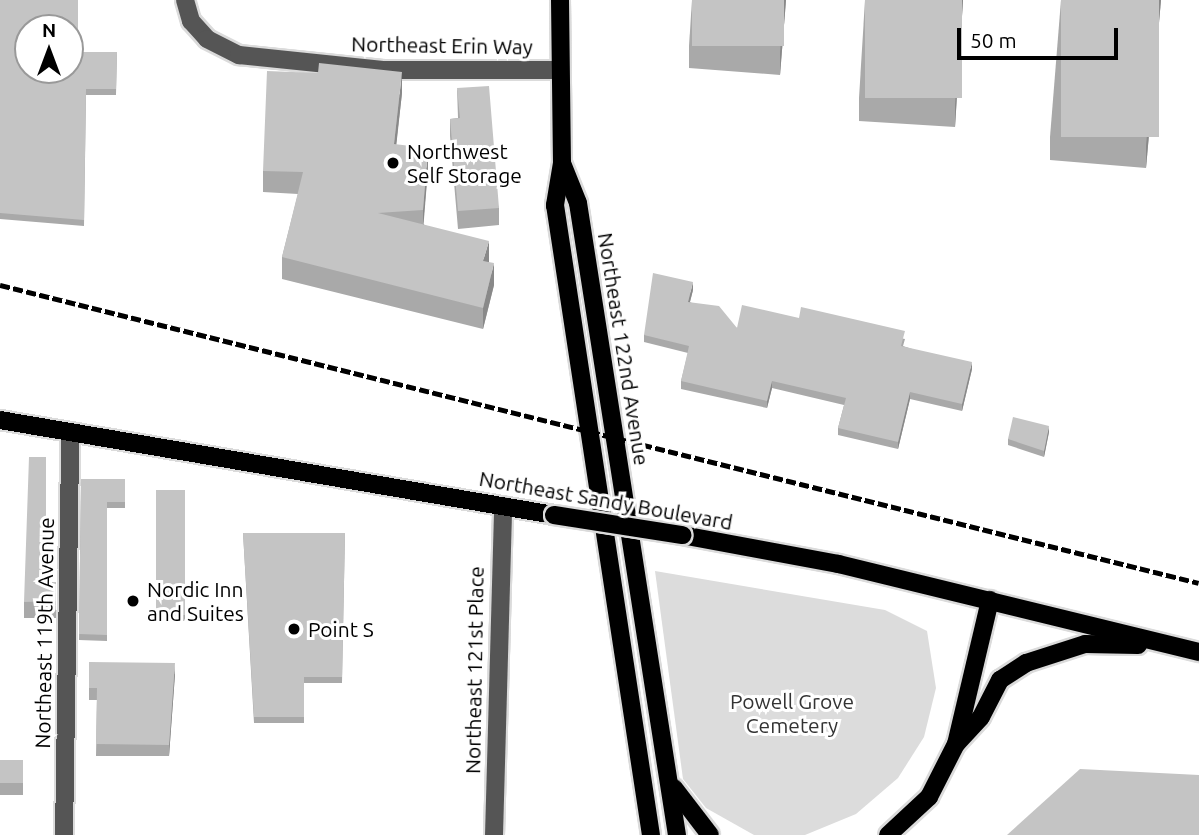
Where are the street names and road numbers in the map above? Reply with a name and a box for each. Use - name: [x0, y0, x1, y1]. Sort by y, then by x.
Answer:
- street label: Northeast Erin Way: [351, 31, 533, 59]
- street label: Northeast 122nd Avenue: [593, 231, 655, 467]
- street label: Northeast Sandy Boulevard: [477, 465, 735, 535]
- street label: Northeast 119th Avenue: [29, 517, 59, 749]
- street label: Northeast 121st Place: [460, 566, 488, 774]

